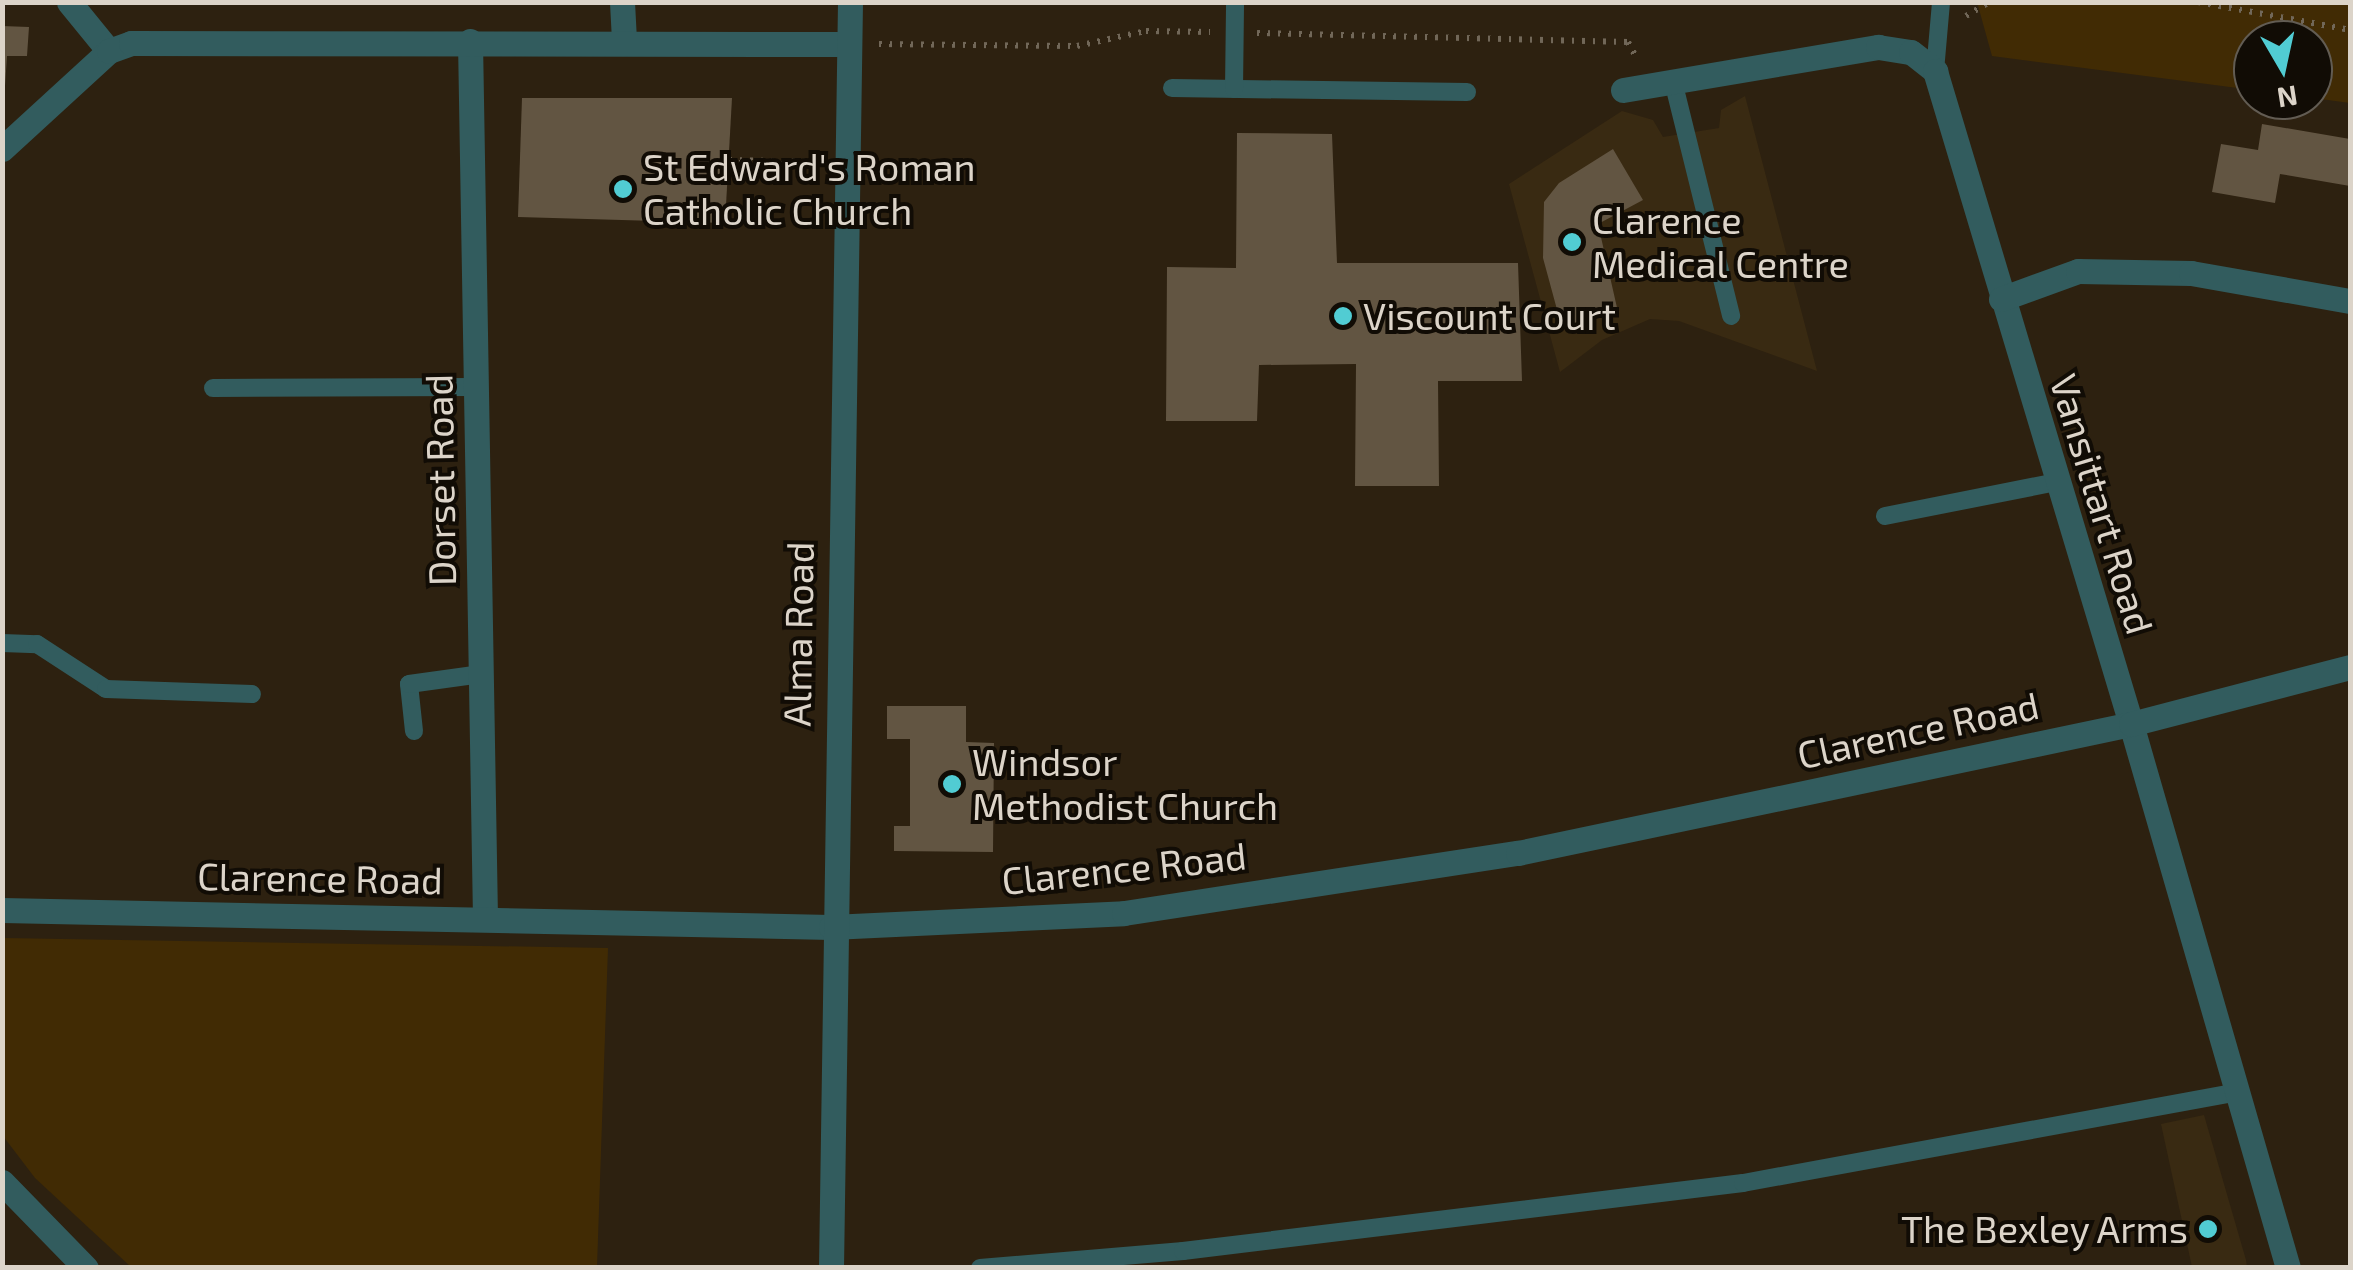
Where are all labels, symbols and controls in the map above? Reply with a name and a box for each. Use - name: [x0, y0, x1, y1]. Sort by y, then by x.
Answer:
- north arrow: [2233, 20, 2333, 120]
- text: N: [2275, 79, 2300, 116]
- place label: St Edward's Roman Catholic Church: [643, 144, 976, 233]
- marker: St Edward's Roman Catholic Church: [612, 178, 634, 200]
- place label: Clarence Medical Centre: [1592, 197, 1850, 286]
- marker: Clarence Medical Centre: [1561, 231, 1583, 253]
- place label: Viscount Court: [1363, 293, 1616, 339]
- marker: Viscount Court: [1332, 305, 1354, 327]
- street label: Vansittart Road: [2041, 369, 2163, 639]
- street label: Dorset Road: [415, 374, 465, 586]
- street label: Alma Road: [774, 541, 822, 727]
- street label: Clarence Road: [1793, 682, 2043, 778]
- place label: Windsor Methodist Church: [972, 739, 1278, 828]
- marker: Windsor Methodist Church: [941, 773, 963, 795]
- street label: Clarence Road: [999, 832, 1249, 904]
- street label: Clarence Road: [197, 853, 443, 903]
- place label: The Bexley Arms: [1899, 1206, 2188, 1252]
- marker: The Bexley Arms: [2197, 1218, 2219, 1240]

